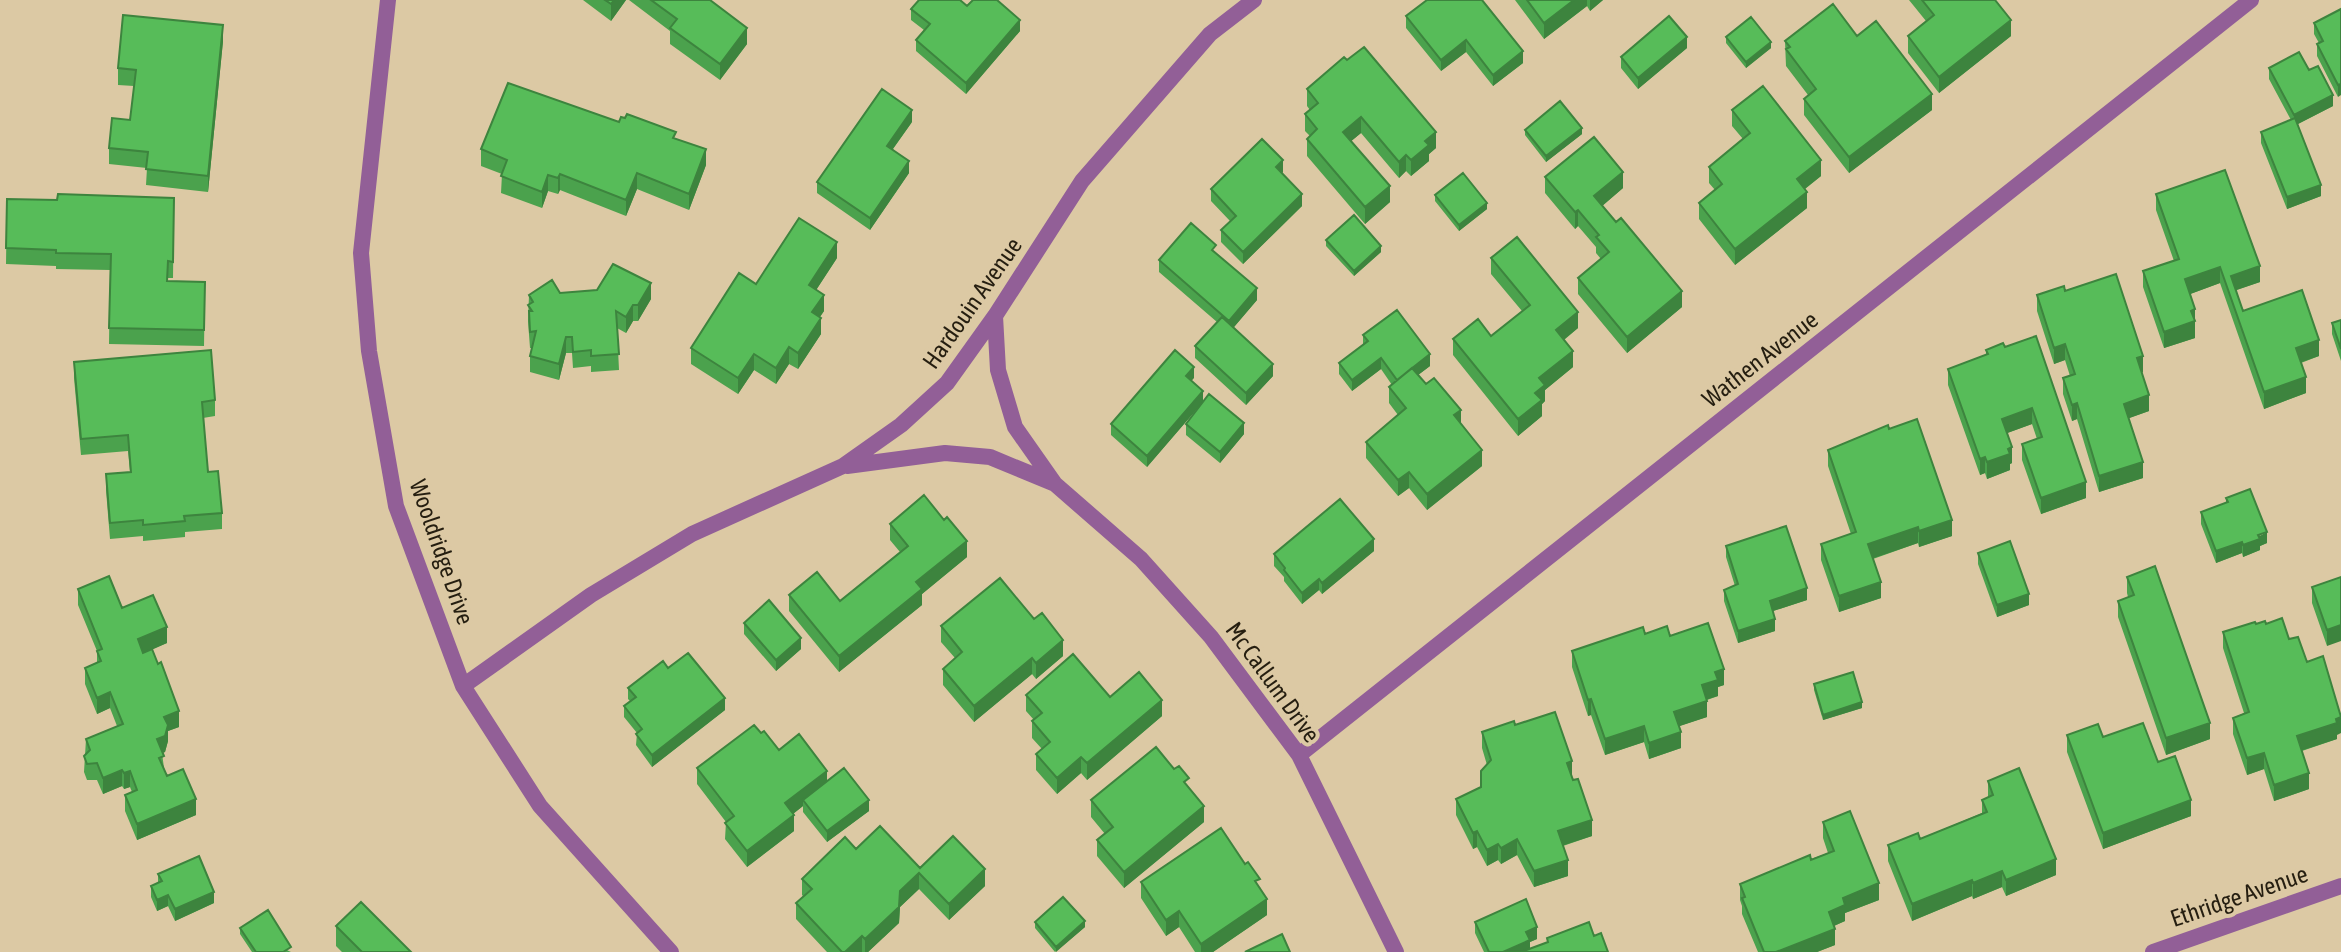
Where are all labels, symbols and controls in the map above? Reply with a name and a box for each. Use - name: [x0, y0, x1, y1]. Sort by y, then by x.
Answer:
- street label: Hardouin Avenue: [917, 232, 1027, 374]
- street label: Wathen Avenue: [1697, 306, 1823, 412]
- street label: Wooldridge Drive: [405, 476, 479, 628]
- street label: Mc Callum Drive: [1220, 617, 1326, 747]
- street label: Ethridge Avenue: [2167, 860, 2311, 932]

